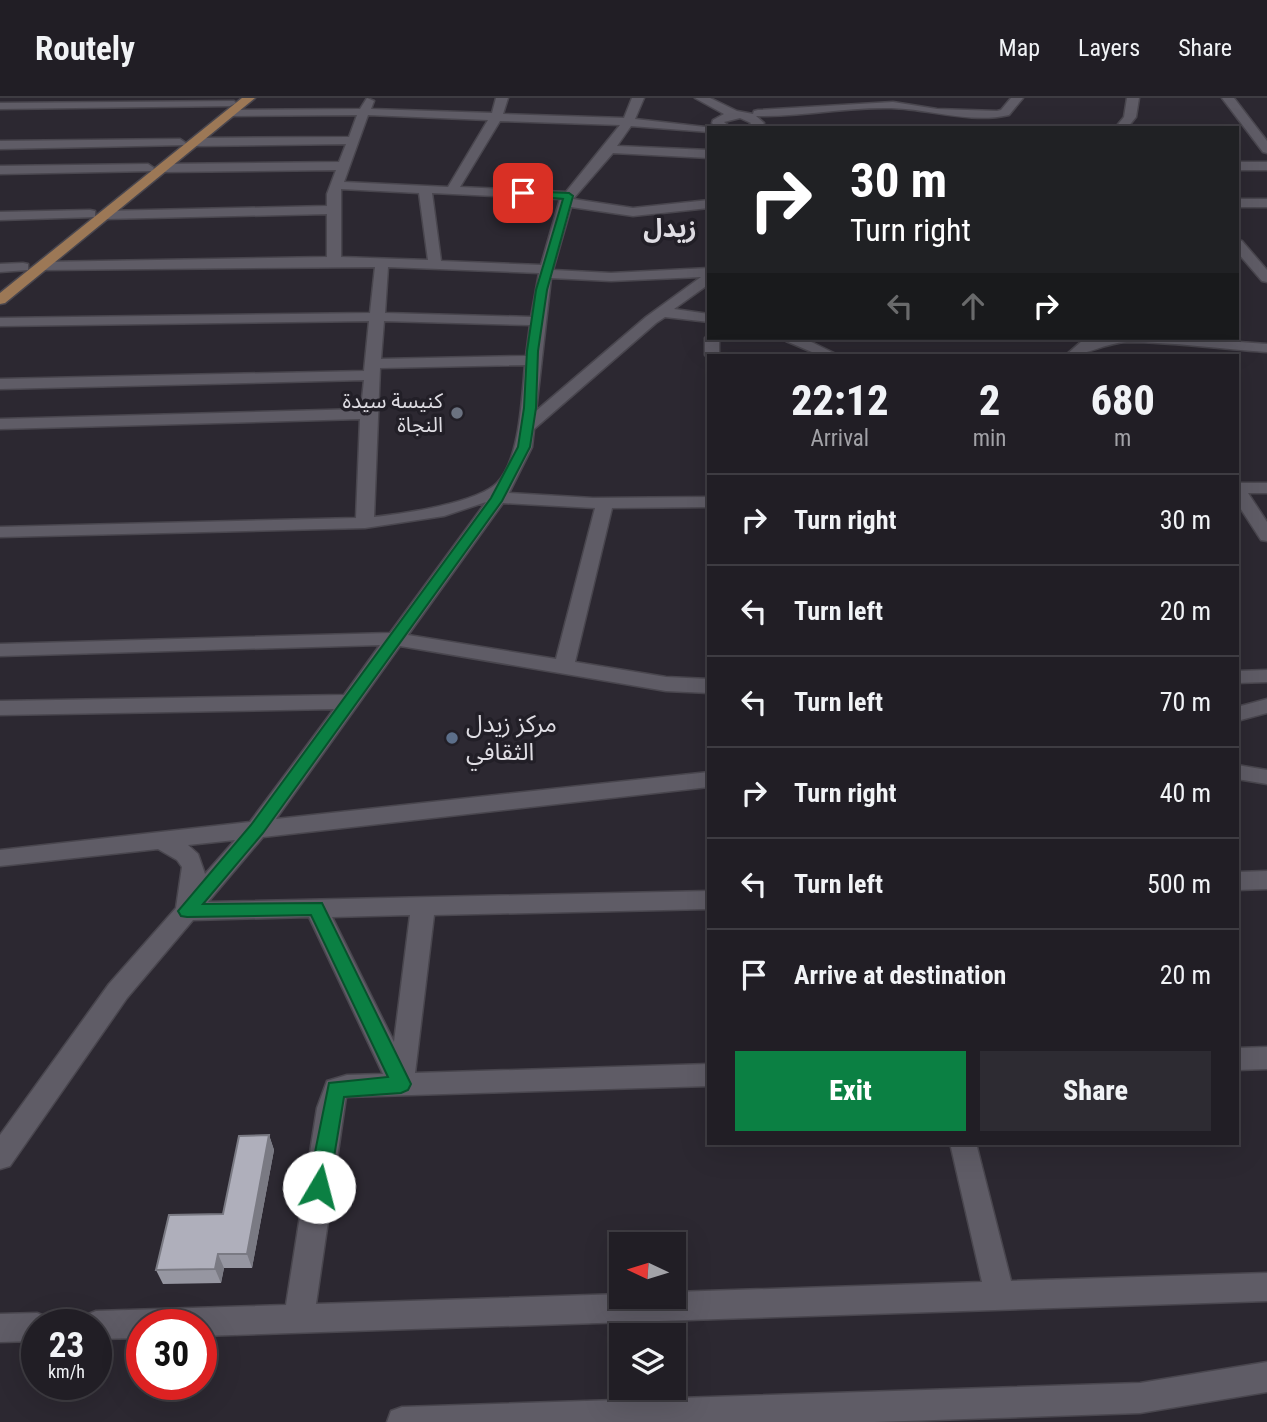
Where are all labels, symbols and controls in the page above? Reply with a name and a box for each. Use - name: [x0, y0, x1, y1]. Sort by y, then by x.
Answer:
- text: Routely: [35, 29, 135, 68]
- text: Map: [999, 34, 1040, 62]
- text: Layers: [1078, 34, 1140, 62]
- text: Share: [1178, 34, 1232, 62]
- text: 30 m: [850, 152, 947, 209]
- icon: right: [735, 154, 826, 245]
- pin: [493, 163, 553, 223]
- icon: arrive: [504, 174, 542, 212]
- text: Turn right: [850, 211, 971, 249]
- district label: زيدل: [643, 213, 697, 243]
- icon: left: [881, 287, 919, 325]
- icon: ahead: [954, 287, 992, 325]
- icon: right: [1027, 287, 1065, 325]
- text: 22:12: [791, 376, 888, 425]
- text: 2: [979, 376, 1000, 425]
- text: 680: [1091, 376, 1155, 425]
- place label: كنيسة سيدة النجاة: [342, 389, 443, 437]
- marker: كنيسة سيدة النجاة: [449, 405, 465, 421]
- text: Arrival: [811, 425, 869, 452]
- text: min: [973, 425, 1006, 452]
- text: m: [1114, 425, 1131, 452]
- icon: right: [735, 501, 773, 539]
- text: Turn right: [794, 505, 896, 535]
- text: 30 m: [1160, 505, 1211, 535]
- icon: left: [735, 592, 773, 630]
- text: Turn left: [794, 596, 883, 626]
- text: 20 m: [1160, 596, 1211, 626]
- icon: left: [735, 683, 773, 721]
- text: Turn left: [794, 687, 883, 717]
- text: 70 m: [1160, 687, 1211, 717]
- place label: مركز زيدل الثقافي: [466, 710, 557, 771]
- marker: مركز زيدل الثقافي: [444, 730, 460, 746]
- icon: right: [735, 774, 773, 812]
- text: Turn right: [794, 778, 896, 808]
- text: 40 m: [1160, 778, 1211, 808]
- icon: left: [735, 865, 773, 903]
- text: Turn left: [794, 869, 883, 899]
- text: 500 m: [1147, 869, 1211, 899]
- icon: arrive: [735, 956, 773, 994]
- text: Arrive at destination: [794, 960, 1006, 990]
- text: 20 m: [1160, 960, 1211, 990]
- button: Exit: [735, 1051, 966, 1131]
- button: Share: [980, 1051, 1211, 1131]
- position arrow: [282, 1150, 356, 1224]
- north arrow: [609, 1232, 686, 1309]
- map controls: [609, 1232, 686, 1400]
- speed limit sign: 30: [126, 1309, 217, 1400]
- button: layers: [609, 1323, 686, 1400]
- text: 23: [49, 1325, 84, 1366]
- text: km/h: [48, 1361, 85, 1382]

